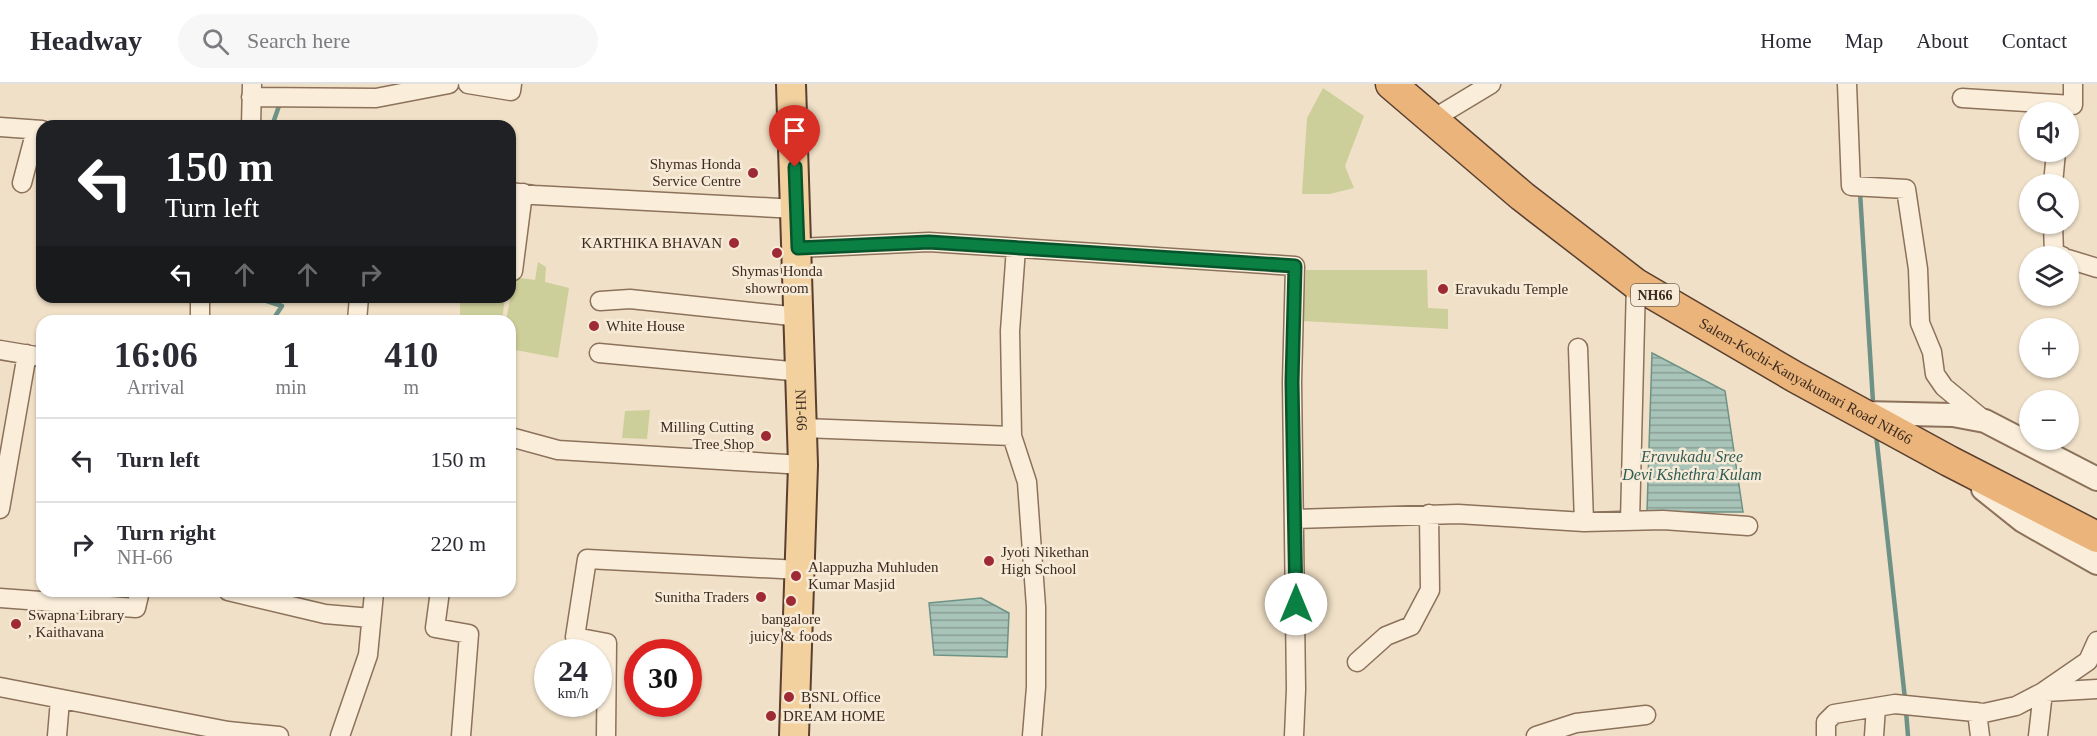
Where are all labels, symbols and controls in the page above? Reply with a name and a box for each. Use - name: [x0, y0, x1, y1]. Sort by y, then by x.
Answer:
- search box: [178, 14, 598, 68]
- text: Headway: [30, 25, 142, 56]
- icon: search: [199, 25, 232, 58]
- text: Search here: [247, 28, 350, 53]
- text: Home: [1760, 29, 1812, 53]
- text: Map: [1845, 29, 1883, 53]
- text: About: [1916, 29, 1969, 53]
- text: Contact: [2002, 29, 2067, 53]
- map controls: [2019, 102, 2079, 450]
- button: sound: [2019, 102, 2079, 162]
- pin: [769, 105, 820, 167]
- icon: arrive: [778, 114, 811, 147]
- icon: left: [66, 144, 144, 222]
- text: 150 m: [165, 144, 274, 190]
- place label: Shymas Honda Service Centre: [650, 156, 741, 189]
- marker: Shymas Honda Service Centre: [746, 166, 760, 180]
- button: search: [2019, 174, 2079, 234]
- text: Turn left: [165, 193, 259, 223]
- place label: KARTHIKA BHAVAN: [581, 235, 722, 251]
- marker: KARTHIKA BHAVAN: [727, 236, 741, 250]
- marker: Shymas Honda showroom: [770, 246, 784, 260]
- button: layers: [2019, 246, 2079, 306]
- icon: left: [165, 258, 198, 291]
- icon: ahead: [228, 258, 261, 291]
- icon: ahead: [291, 258, 324, 291]
- icon: right: [354, 258, 387, 291]
- place label: Shymas Honda showroom: [731, 263, 823, 296]
- place label: Eravukadu Temple: [1455, 281, 1569, 297]
- marker: Eravukadu Temple: [1436, 282, 1450, 296]
- road number: NH66: [1631, 284, 1679, 306]
- street label: Salem-Kochi-Kanyakumari Road NH66: [1696, 315, 1915, 448]
- place label: White House: [606, 318, 685, 334]
- button: +: [2019, 318, 2079, 378]
- marker: White House: [587, 319, 601, 333]
- text: 16:06: [114, 335, 198, 375]
- text: 1: [282, 335, 300, 375]
- text: 410: [384, 335, 438, 375]
- text: Arrival: [127, 376, 185, 398]
- text: min: [275, 376, 307, 398]
- text: m: [404, 376, 419, 398]
- street label: NH-66: [793, 389, 810, 431]
- button: −: [2019, 390, 2079, 450]
- place label: Milling Cutting Tree Shop: [660, 419, 754, 452]
- marker: Milling Cutting Tree Shop: [759, 429, 773, 443]
- icon: left: [66, 444, 99, 477]
- text: Turn left: [117, 447, 200, 472]
- text: 150 m: [430, 447, 486, 472]
- water label: Eravukadu Sree Devi Kshethra Kulam: [1621, 448, 1762, 483]
- text: Turn right: [117, 520, 216, 545]
- icon: right: [66, 528, 99, 561]
- text: 220 m: [430, 531, 486, 556]
- place label: Jyoti Nikethan High School: [1001, 544, 1089, 577]
- text: NH-66: [117, 546, 173, 568]
- marker: Jyoti Nikethan High School: [982, 554, 996, 568]
- place label: Alappuzha Muhluden Kumar Masjid: [808, 559, 939, 592]
- marker: Alappuzha Muhluden Kumar Masjid: [789, 569, 803, 583]
- position arrow: [1264, 572, 1328, 636]
- place label: Sunitha Traders: [654, 589, 749, 605]
- marker: Sunitha Traders: [754, 590, 768, 604]
- marker: bangalore juicy & foods: [784, 594, 798, 608]
- place label: Swapna Library , Kaithavana: [28, 607, 125, 640]
- place label: bangalore juicy & foods: [749, 611, 832, 644]
- marker: Swapna Library , Kaithavana: [9, 617, 23, 631]
- speed limit sign: 30: [624, 639, 702, 717]
- text: 24: [558, 654, 588, 687]
- text: km/h: [558, 685, 588, 701]
- place label: BSNL Office: [801, 689, 881, 705]
- marker: BSNL Office: [782, 690, 796, 704]
- place label: DREAM HOME: [783, 708, 885, 724]
- marker: DREAM HOME: [764, 709, 778, 723]

